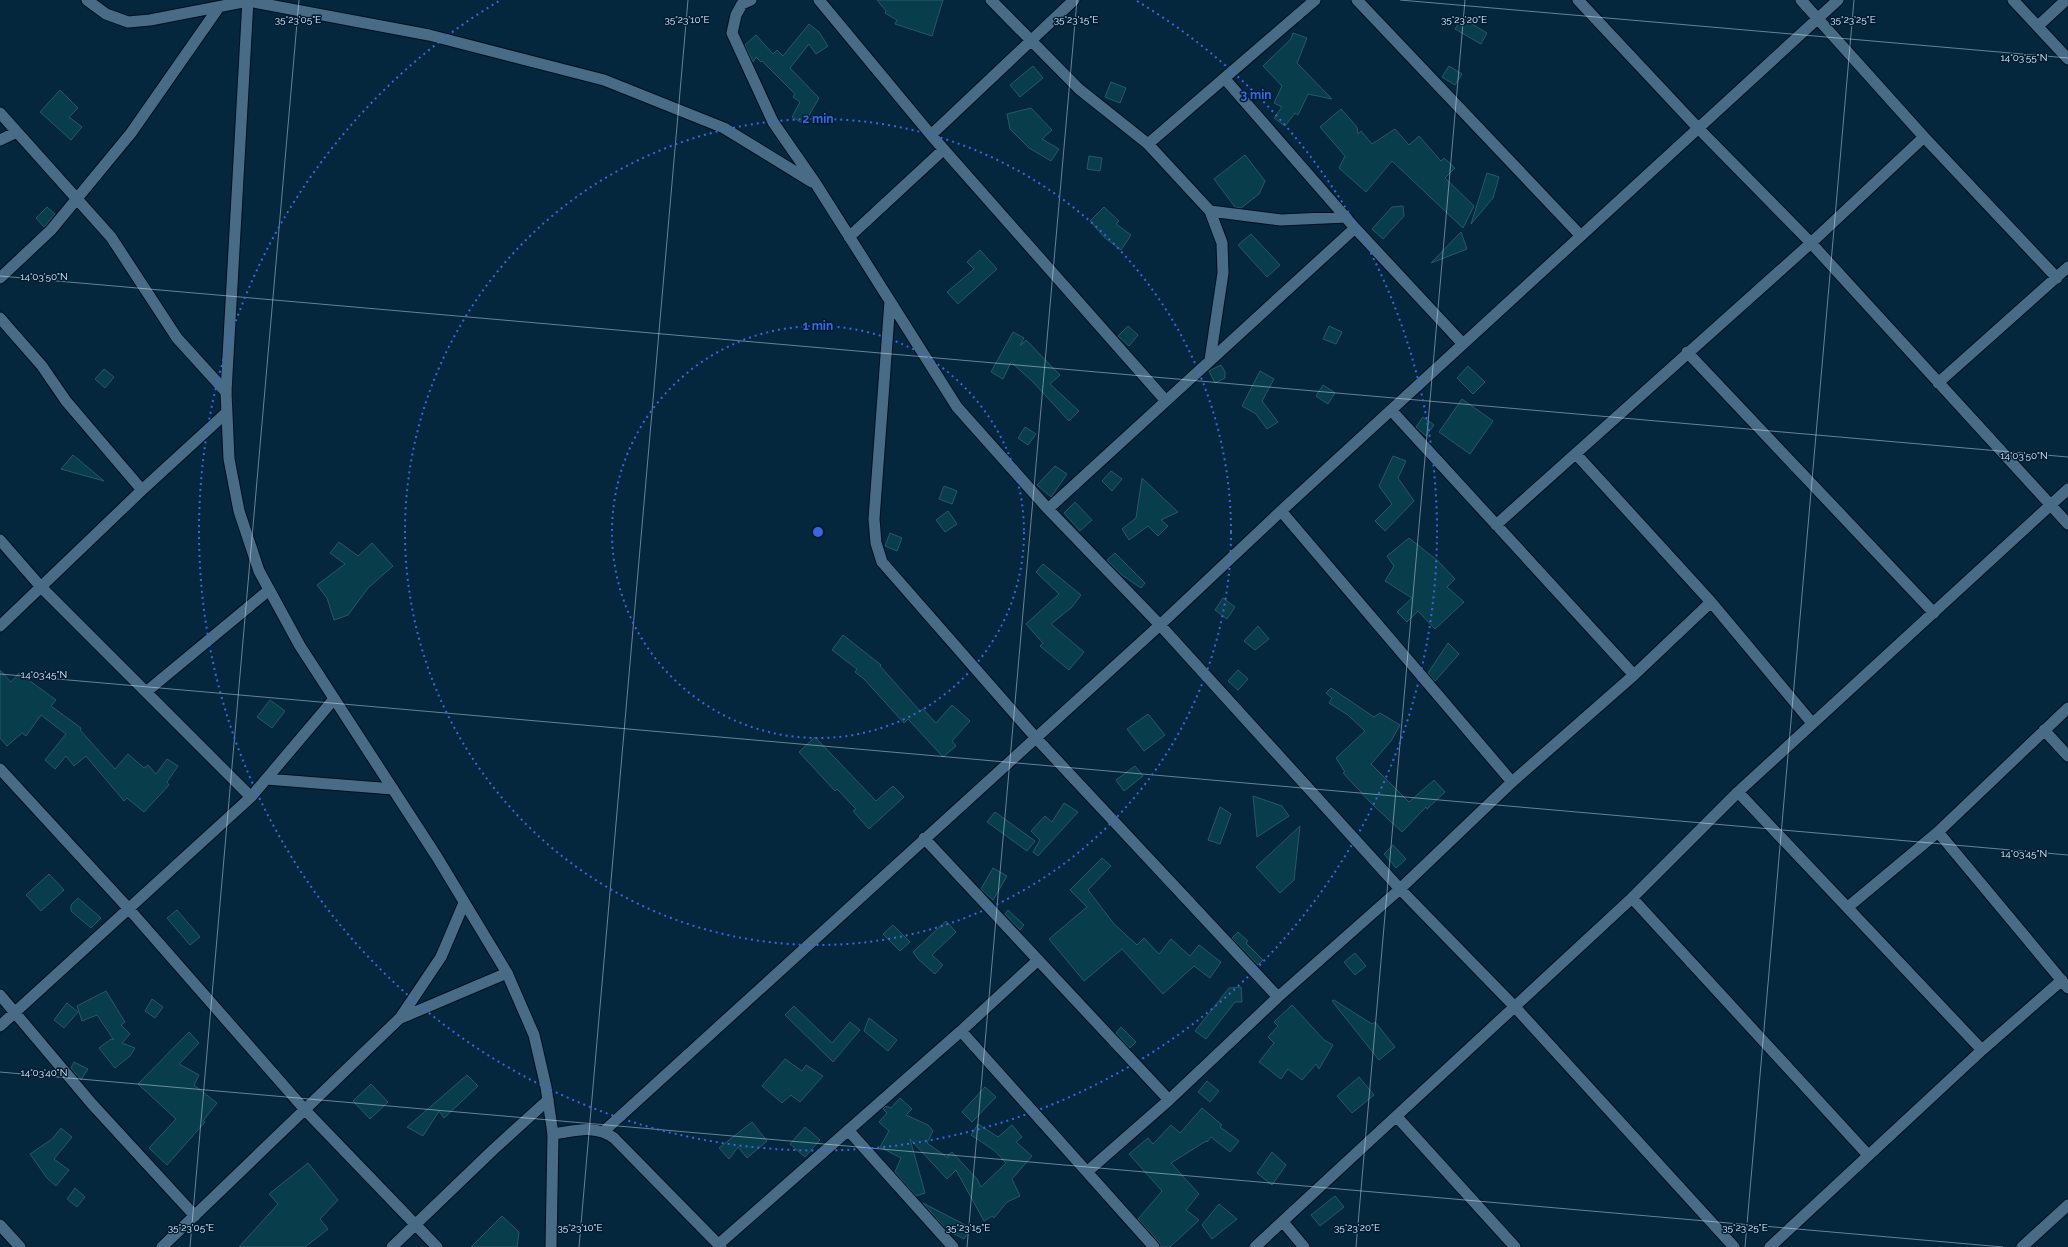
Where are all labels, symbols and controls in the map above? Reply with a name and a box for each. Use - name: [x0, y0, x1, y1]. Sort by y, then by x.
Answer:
- text: 35°23'05"E: [275, 14, 321, 25]
- text: 35°23'10"E: [664, 14, 710, 25]
- text: 35°23'15"E: [1054, 14, 1098, 25]
- text: 35°23'20"E: [1441, 14, 1487, 25]
- text: 35°23'25"E: [1830, 14, 1876, 25]
- text: 14°03'55"N: [2001, 52, 2047, 63]
- text: 3 min: [1240, 88, 1272, 102]
- text: 2 min: [802, 112, 834, 126]
- text: 14°03'50"N: [20, 271, 68, 282]
- text: 1 min: [803, 319, 833, 333]
- text: 14°03'50"N: [2000, 450, 2048, 461]
- centre of rings: [811, 525, 825, 539]
- text: 14°03'45"N: [21, 669, 67, 680]
- text: 14°03'45"N: [2001, 848, 2047, 859]
- text: 14°03'40"N: [21, 1067, 67, 1078]
- text: 35°23'05"E: [168, 1222, 214, 1233]
- text: 35°23'10"E: [557, 1222, 603, 1233]
- text: 35°23'15"E: [946, 1222, 990, 1233]
- text: 35°23'20"E: [1334, 1222, 1380, 1233]
- text: 35°23'25"E: [1722, 1222, 1768, 1233]

